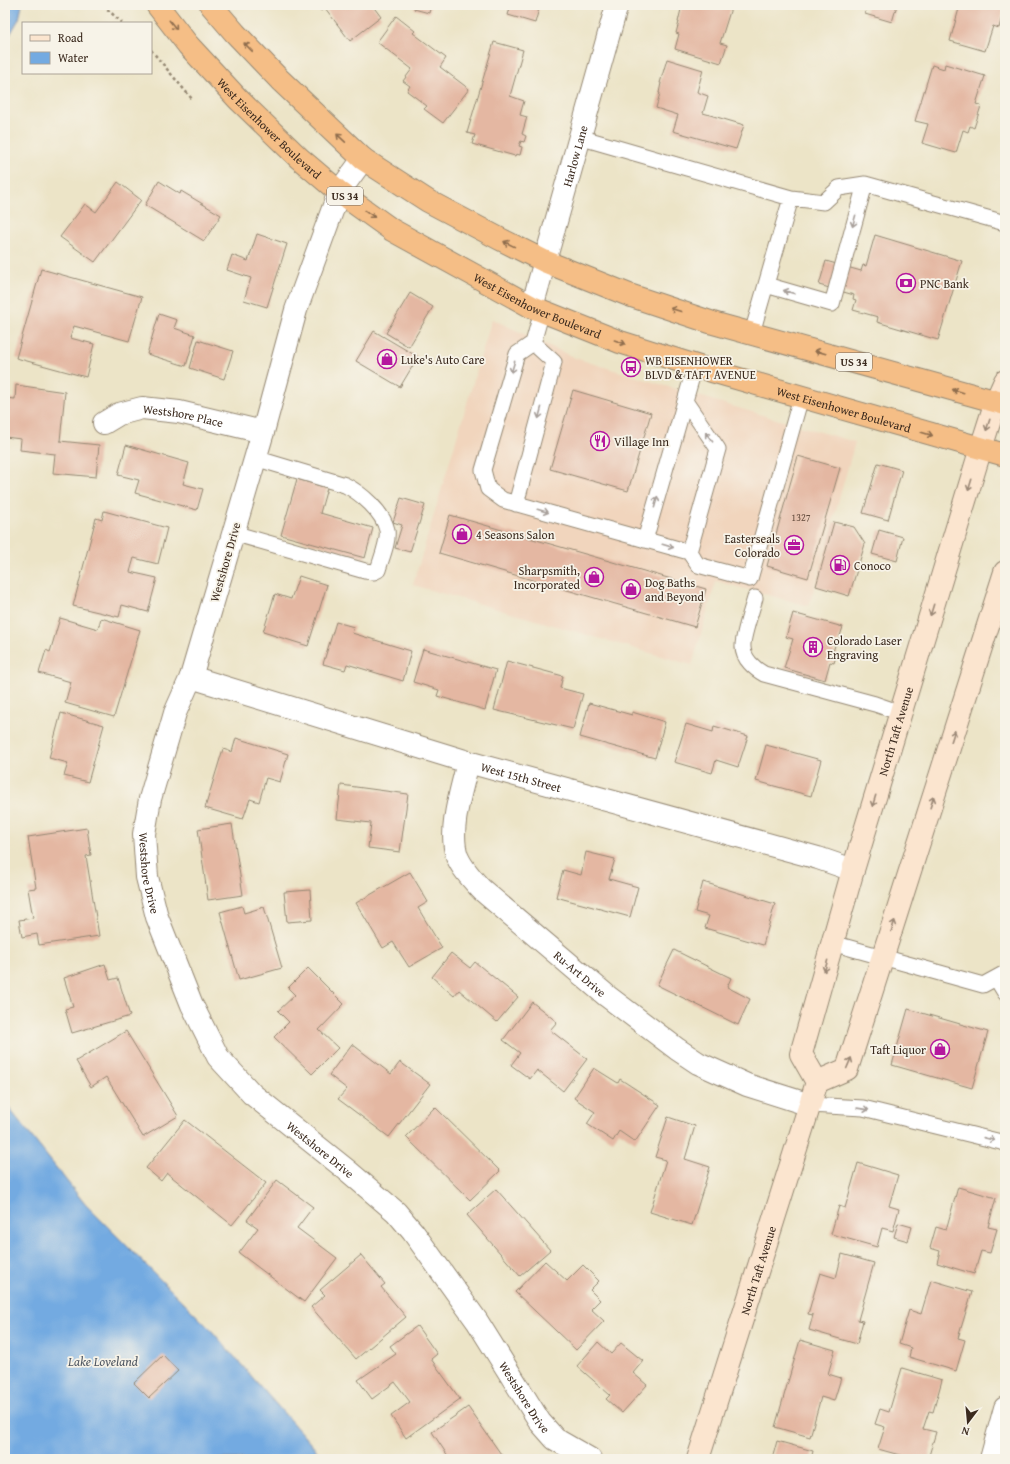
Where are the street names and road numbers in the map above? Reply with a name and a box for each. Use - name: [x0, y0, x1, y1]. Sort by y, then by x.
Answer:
- street label: West Eisenhower Boulevard: [214, 74, 326, 183]
- street label: Harlow Lane: [558, 123, 591, 189]
- road number: US 34: [327, 187, 363, 205]
- street label: West Eisenhower Boulevard: [471, 268, 604, 342]
- road number: US 34: [836, 353, 872, 371]
- street label: West Eisenhower Boulevard: [775, 382, 914, 436]
- street label: Westshore Place: [142, 400, 225, 431]
- street label: Westshore Drive: [206, 520, 245, 604]
- street label: North Taft Avenue: [874, 684, 917, 778]
- street label: West 15th Street: [479, 757, 564, 796]
- street label: Westshore Drive: [135, 832, 164, 916]
- street label: Ru-Art Drive: [550, 946, 610, 1001]
- street label: Westshore Drive: [283, 1117, 358, 1182]
- street label: North Taft Avenue: [736, 1223, 780, 1317]
- street label: Westshore Drive: [496, 1358, 554, 1437]

